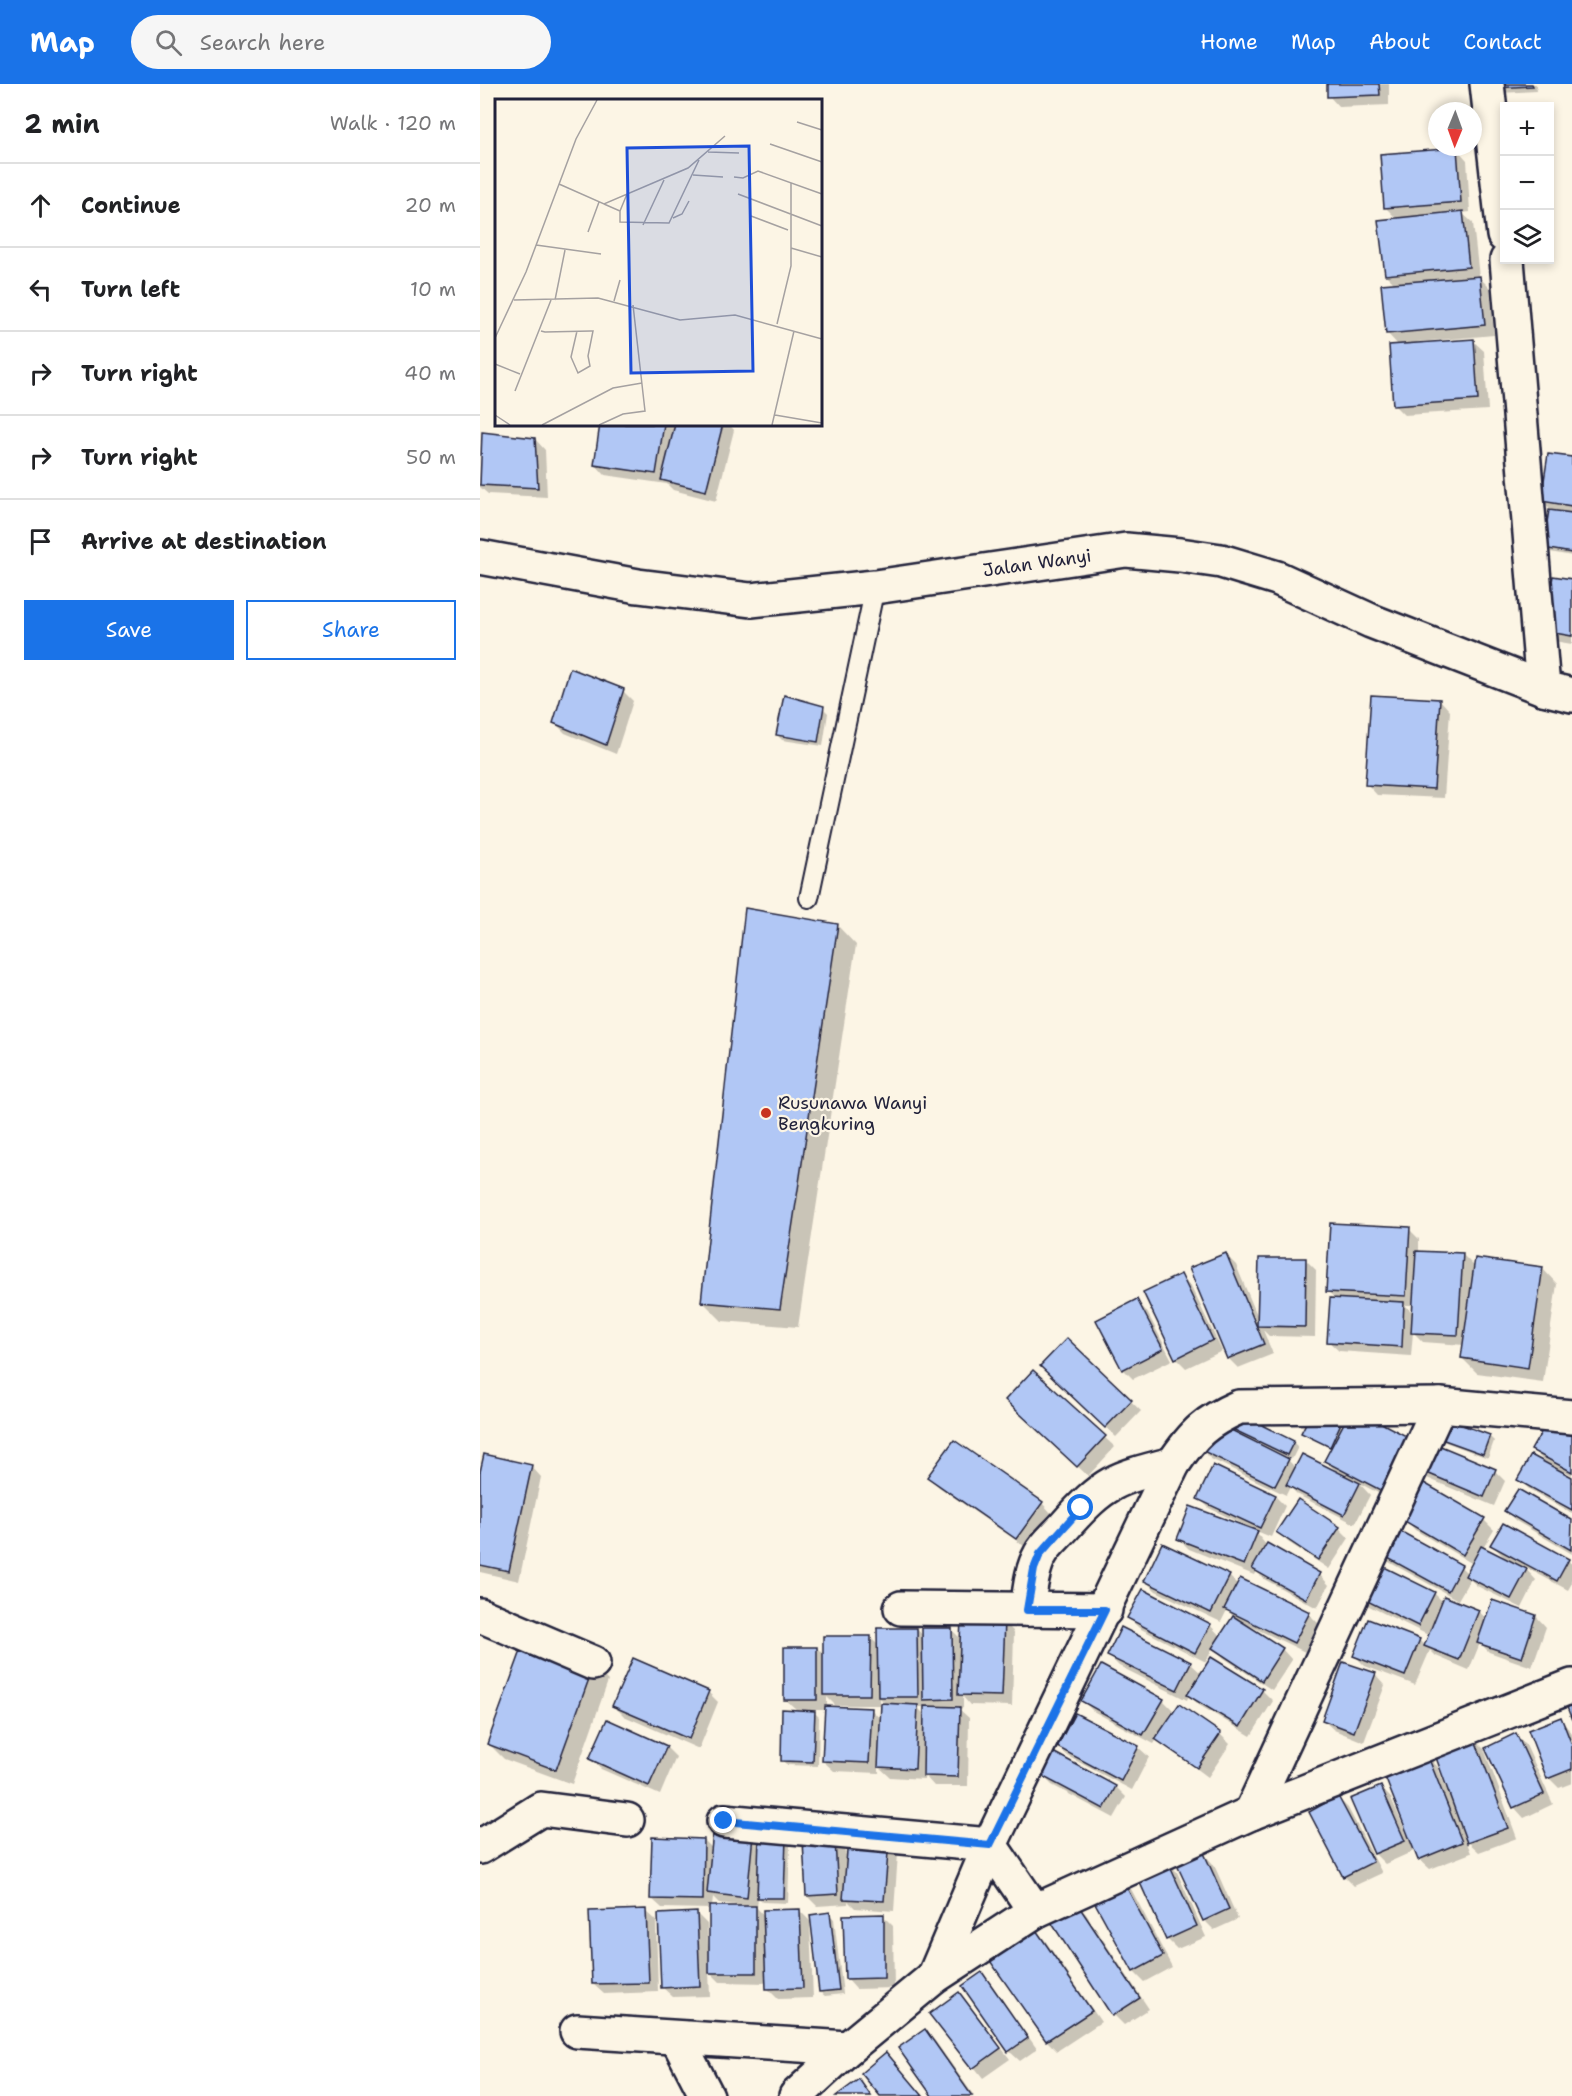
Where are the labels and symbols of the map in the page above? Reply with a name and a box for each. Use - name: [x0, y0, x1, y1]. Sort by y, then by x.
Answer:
- inset map: [495, 99, 822, 426]
- north arrow: [1428, 102, 1482, 156]
- street label: Jalan Wanyi: [981, 544, 1093, 582]
- place label: Rusunawa Wanyi Bengkuring: [778, 1091, 927, 1136]
- marker: Rusunawa Wanyi Bengkuring: [759, 1106, 773, 1120]
- route start: [1067, 1494, 1093, 1520]
- route end: [710, 1807, 736, 1833]

